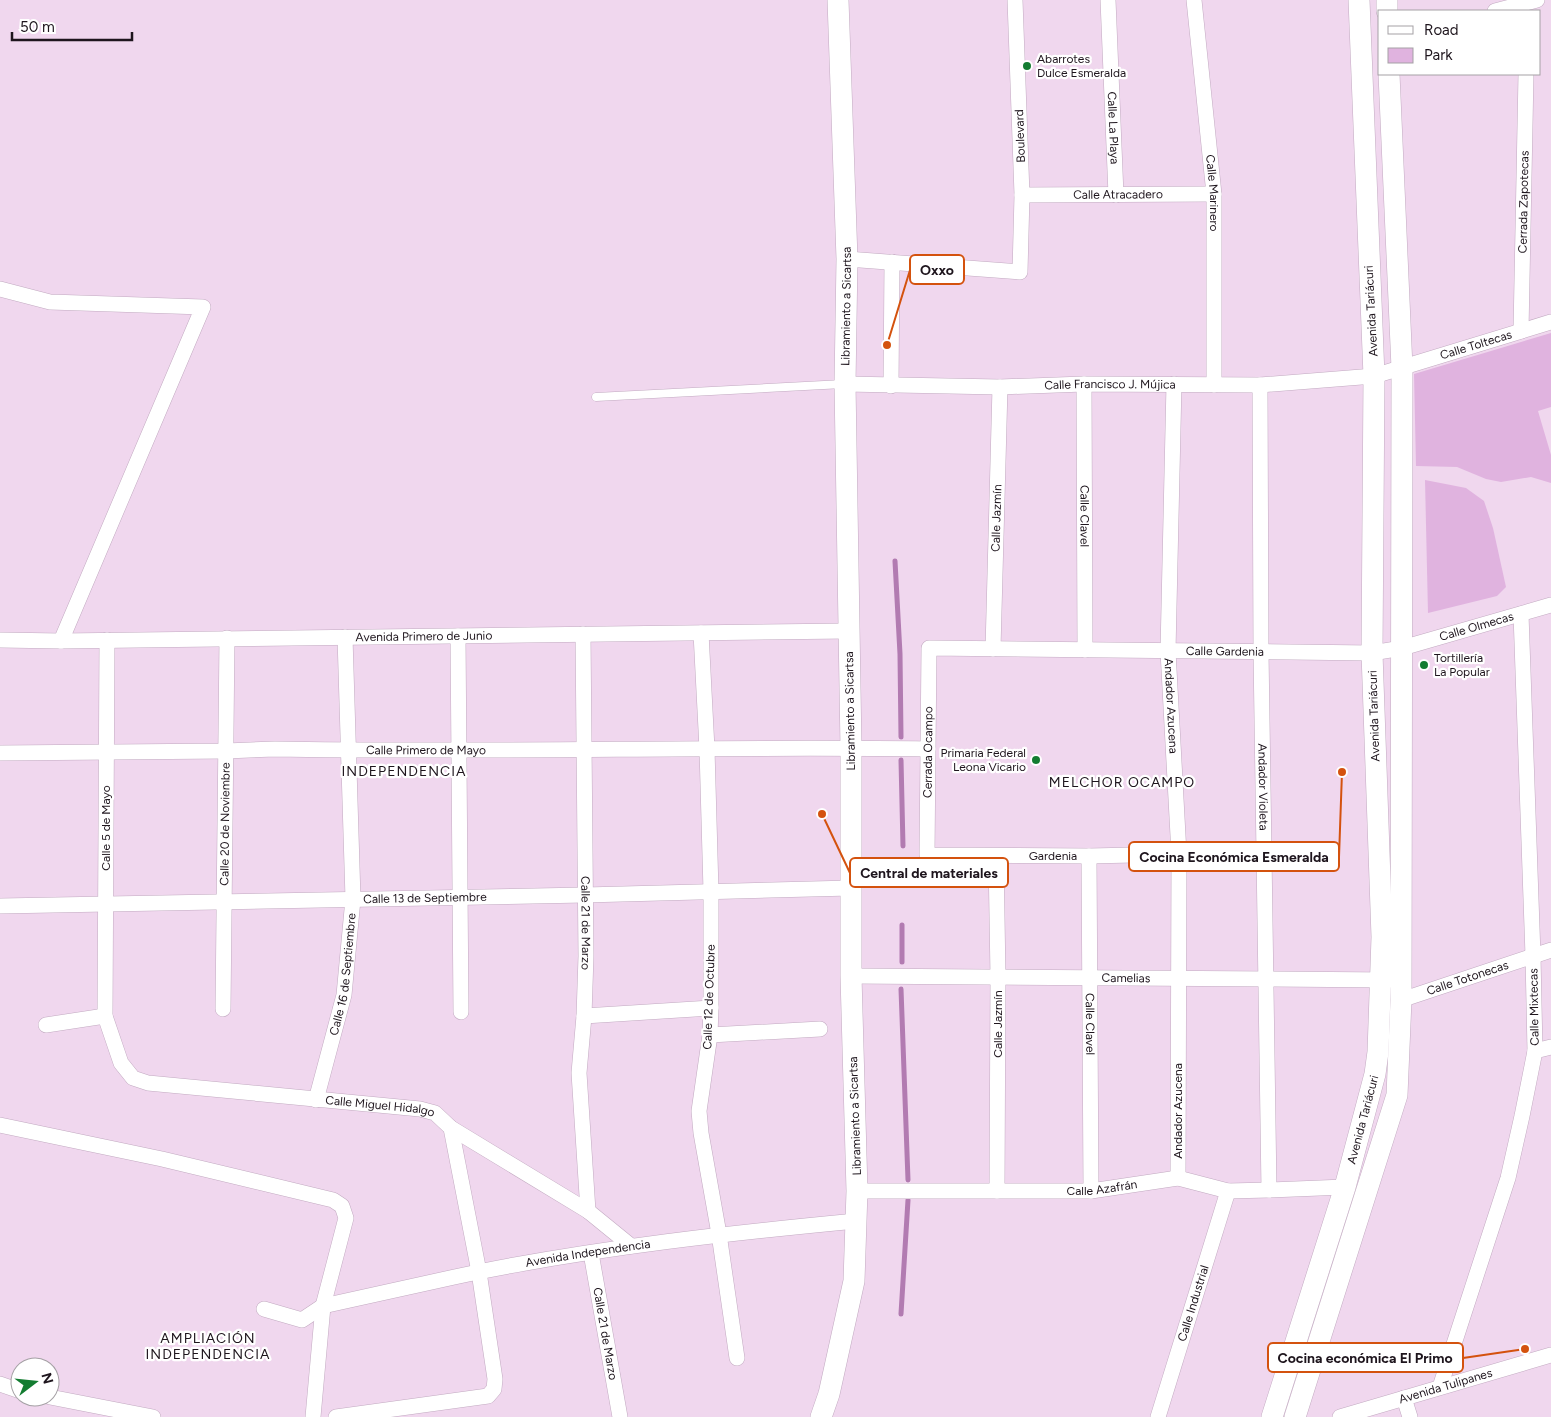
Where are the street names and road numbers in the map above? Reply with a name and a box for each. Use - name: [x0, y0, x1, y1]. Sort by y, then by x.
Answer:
- street label: Calle La Playa: [1105, 91, 1122, 165]
- street label: Boulevard: [1012, 109, 1028, 163]
- street label: Cerrada Zapotecas: [1516, 150, 1532, 254]
- street label: Calle Marinero: [1203, 154, 1221, 232]
- street label: Calle Atracadero: [1073, 187, 1163, 202]
- street label: Libramiento a Sicartsa: [838, 246, 854, 366]
- street label: Avenida Tariácuri: [1362, 265, 1380, 357]
- street label: Calle Toltecas: [1438, 327, 1514, 362]
- street label: Calle Francisco J. Mújica: [1044, 377, 1176, 392]
- street label: Calle Jazmín: [989, 484, 1004, 552]
- street label: Calle Clavel: [1077, 485, 1092, 547]
- street label: Calle Olmecas: [1438, 609, 1516, 644]
- street label: Avenida Primero de Junio: [355, 629, 492, 644]
- street label: Calle Gardenia: [1186, 644, 1264, 659]
- street label: Libramiento a Sicartsa: [842, 651, 858, 771]
- street label: Andador Azucena: [1161, 658, 1181, 754]
- street label: Avenida Tariácuri: [1365, 670, 1383, 762]
- street label: Cerrada Ocampo: [921, 706, 935, 798]
- street label: Calle Primero de Mayo: [366, 743, 486, 757]
- street label: Andador Violeta: [1255, 743, 1271, 831]
- street label: Calle 20 de Noviembre: [217, 762, 233, 886]
- street label: Calle 5 de Mayo: [99, 785, 113, 871]
- street label: Gardenia: [1029, 849, 1077, 863]
- street label: Calle 21 de Marzo: [578, 876, 593, 970]
- street label: Calle 13 de Septiembre: [363, 890, 487, 906]
- street label: Calle 16 de Septiembre: [327, 912, 359, 1037]
- street label: Calle 12 de Octubre: [700, 944, 718, 1050]
- street label: Calle Totonecas: [1425, 958, 1511, 998]
- street label: Calle Mixtecas: [1526, 968, 1542, 1046]
- street label: Camelias: [1102, 971, 1151, 985]
- street label: Calle Jazmín: [991, 990, 1005, 1058]
- street label: Calle Clavel: [1083, 993, 1097, 1055]
- street label: Libramiento a Sicartsa: [846, 1056, 864, 1176]
- street label: Andador Azucena: [1171, 1063, 1185, 1159]
- street label: Avenida Tariácuri: [1344, 1074, 1381, 1166]
- street label: Calle Miguel Hidalgo: [325, 1093, 436, 1120]
- street label: Calle Azafrán: [1066, 1177, 1138, 1198]
- street label: Avenida Independencia: [524, 1237, 651, 1270]
- street label: Calle Industrial: [1175, 1263, 1212, 1343]
- street label: Calle 21 de Marzo: [590, 1286, 620, 1381]
- street label: Avenida Tulipanes: [1397, 1366, 1494, 1406]

